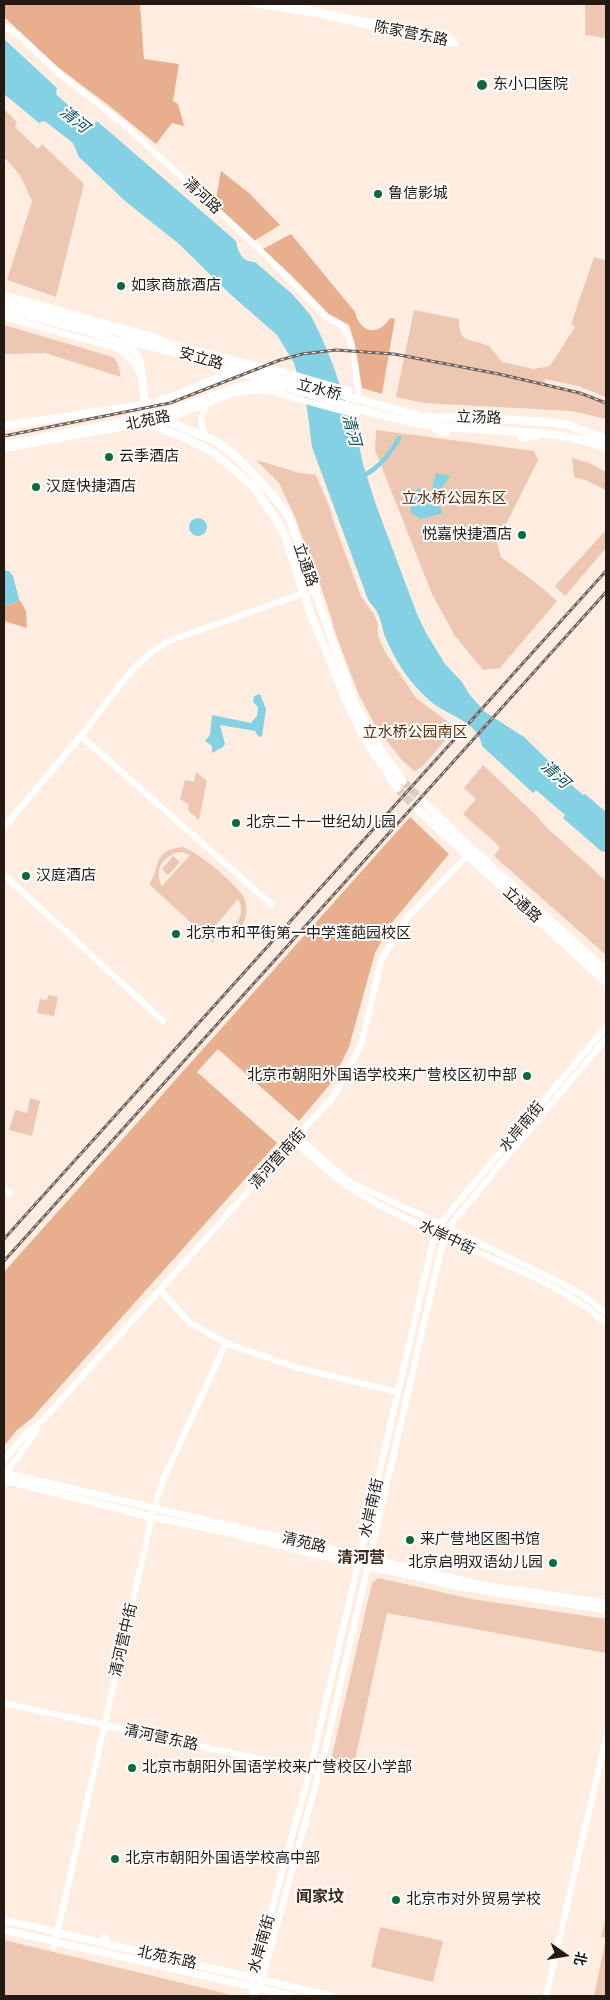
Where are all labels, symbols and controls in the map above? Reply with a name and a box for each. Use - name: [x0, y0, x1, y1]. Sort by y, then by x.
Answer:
- street label: 陈家营东路: [372, 18, 450, 50]
- place label: 东小口医院: [493, 76, 568, 94]
- marker: 东小口医院: [475, 78, 489, 92]
- water label: 清河: [56, 102, 92, 138]
- street label: 清河路: [179, 174, 225, 218]
- place label: 鲁信影城: [388, 185, 448, 203]
- marker: 鲁信影城: [372, 188, 384, 200]
- place label: 如家商旅酒店: [131, 277, 221, 295]
- marker: 如家商旅酒店: [115, 280, 127, 292]
- street label: 安立路: [177, 344, 225, 374]
- street label: 立水桥: [295, 375, 343, 405]
- street label: 北苑路: [124, 408, 172, 434]
- street label: 立汤路: [456, 408, 502, 428]
- water label: 清河: [338, 412, 364, 448]
- place label: 云季酒店: [119, 448, 179, 466]
- marker: 云季酒店: [103, 451, 115, 463]
- place label: 汉庭快捷酒店: [46, 478, 136, 496]
- marker: 汉庭快捷酒店: [30, 481, 42, 493]
- park label: 立水桥公园东区: [402, 490, 506, 508]
- place label: 悦嘉快捷酒店: [422, 526, 512, 544]
- marker: 悦嘉快捷酒店: [516, 529, 528, 541]
- street label: 立通路: [289, 541, 321, 589]
- park label: 立水桥公园南区: [363, 724, 467, 742]
- water label: 清河: [537, 757, 573, 793]
- place label: 北京二十一世纪幼儿园: [246, 814, 396, 832]
- marker: 北京二十一世纪幼儿园: [230, 817, 242, 829]
- place label: 汉庭酒店: [36, 867, 96, 885]
- marker: 汉庭酒店: [20, 870, 32, 882]
- street label: 立通路: [499, 883, 545, 927]
- place label: 北京市和平街第一中学莲葩园校区: [186, 925, 411, 943]
- marker: 北京市和平街第一中学莲葩园校区: [170, 928, 182, 940]
- place label: 北京市朝阳外国语学校来广营校区初中部: [247, 1067, 517, 1085]
- marker: 北京市朝阳外国语学校来广营校区初中部: [521, 1070, 533, 1082]
- street label: 水岸南街: [496, 1098, 548, 1156]
- street label: 清河营南街: [246, 1125, 310, 1193]
- street label: 水岸中街: [416, 1217, 478, 1259]
- street label: 水岸南街: [356, 1477, 388, 1539]
- street label: 清苑路: [280, 1529, 328, 1557]
- place label: 来广营地区图书馆: [420, 1531, 540, 1549]
- marker: 来广营地区图书馆: [404, 1534, 416, 1546]
- district label: 清河营: [337, 1549, 385, 1569]
- place label: 北京启明双语幼儿园: [408, 1554, 543, 1572]
- marker: 北京启明双语幼儿园: [547, 1557, 559, 1569]
- street label: 清河营中街: [107, 1601, 141, 1679]
- street label: 清河营东路: [122, 1721, 200, 1755]
- place label: 北京市朝阳外国语学校来广营校区小学部: [142, 1759, 412, 1777]
- marker: 北京市朝阳外国语学校来广营校区小学部: [126, 1762, 138, 1774]
- place label: 北京市朝阳外国语学校高中部: [125, 1850, 320, 1868]
- marker: 北京市朝阳外国语学校高中部: [109, 1853, 121, 1865]
- district label: 闻家坟: [296, 1888, 344, 1908]
- place label: 北京市对外贸易学校: [406, 1891, 541, 1909]
- marker: 北京市对外贸易学校: [390, 1894, 402, 1906]
- street label: 水岸南街: [245, 1913, 279, 1975]
- north arrow: [540, 1930, 590, 1980]
- street label: 北苑东路: [136, 1943, 198, 1973]
- text: 北: [570, 1950, 590, 1967]

